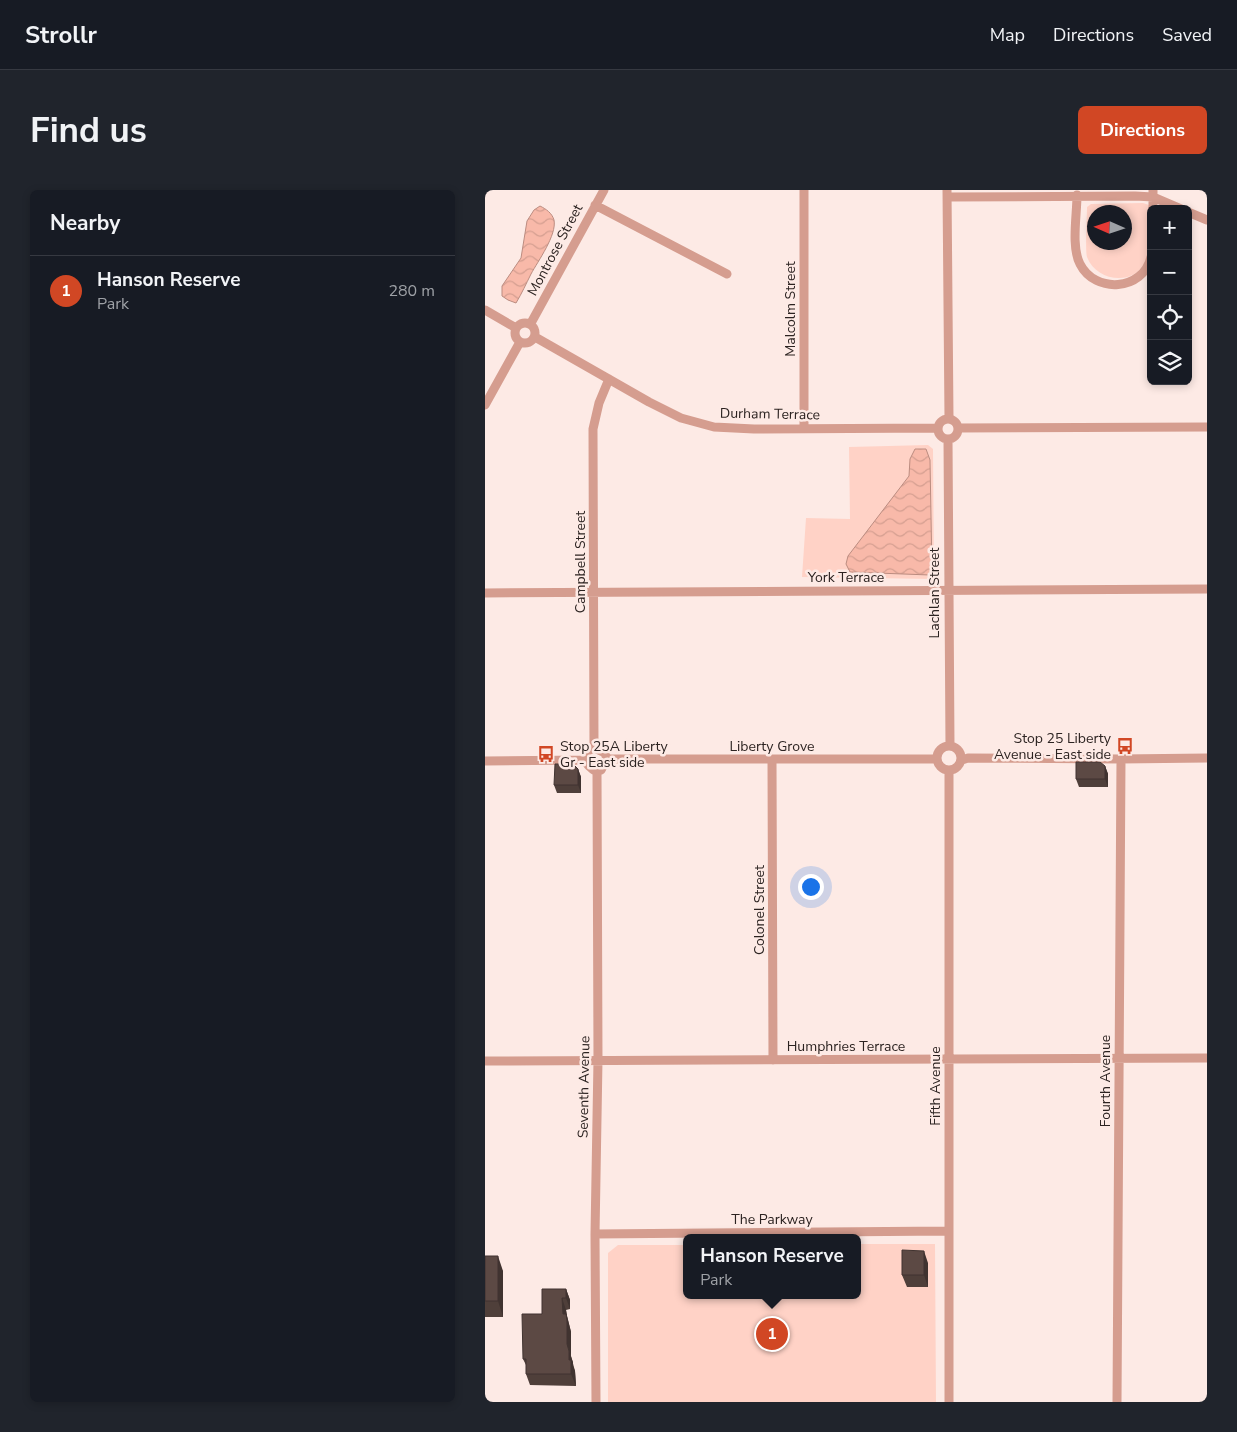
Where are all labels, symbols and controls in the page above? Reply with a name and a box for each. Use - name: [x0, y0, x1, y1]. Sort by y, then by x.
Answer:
- text: Strollr: [25, 19, 97, 51]
- text: Map: [990, 23, 1025, 47]
- text: Directions: [1053, 23, 1134, 47]
- text: Saved: [1162, 23, 1212, 47]
- button: Directions: [1078, 106, 1207, 154]
- text: Find us: [30, 107, 147, 154]
- street label: Montrose Street: [523, 201, 587, 299]
- north arrow: [1087, 205, 1132, 250]
- map controls: [1147, 205, 1192, 385]
- button: +: [1147, 205, 1192, 250]
- text: Nearby: [50, 209, 120, 237]
- button: −: [1147, 250, 1192, 295]
- street label: Malcolm Street: [781, 261, 800, 357]
- text: Hanson Reserve: [97, 267, 240, 293]
- text: 1: [61, 280, 71, 302]
- text: 280 m: [388, 280, 435, 302]
- text: Park: [97, 293, 129, 315]
- button: locate: [1147, 295, 1192, 340]
- button: layers: [1147, 340, 1192, 385]
- street label: Durham Terrace: [720, 404, 820, 424]
- street label: Campbell Street: [571, 511, 590, 613]
- street label: Lachlan Street: [925, 548, 944, 638]
- street label: York Terrace: [807, 568, 884, 587]
- place label: Stop 25 Liberty Avenue - East side: [994, 729, 1112, 764]
- bus stop icon: Stop 25 Liberty Avenue - East side: [1115, 736, 1135, 756]
- place label: Stop 25A Liberty Gr - East side: [560, 737, 668, 772]
- street label: Liberty Grove: [730, 737, 814, 756]
- bus stop icon: Stop 25A Liberty Gr - East side: [536, 744, 556, 764]
- street label: Colonel Street: [750, 865, 769, 955]
- your location: [798, 874, 824, 900]
- street label: Fourth Avenue: [1096, 1035, 1115, 1127]
- street label: Seventh Avenue: [574, 1036, 594, 1138]
- street label: Humphries Terrace: [787, 1037, 905, 1056]
- street label: Fifth Avenue: [926, 1046, 945, 1126]
- street label: The Parkway: [731, 1210, 813, 1229]
- popup: [683, 1234, 861, 1299]
- text: Hanson Reserve: [700, 1243, 844, 1269]
- text: Park: [700, 1269, 732, 1291]
- pin: 1: [756, 1315, 788, 1353]

